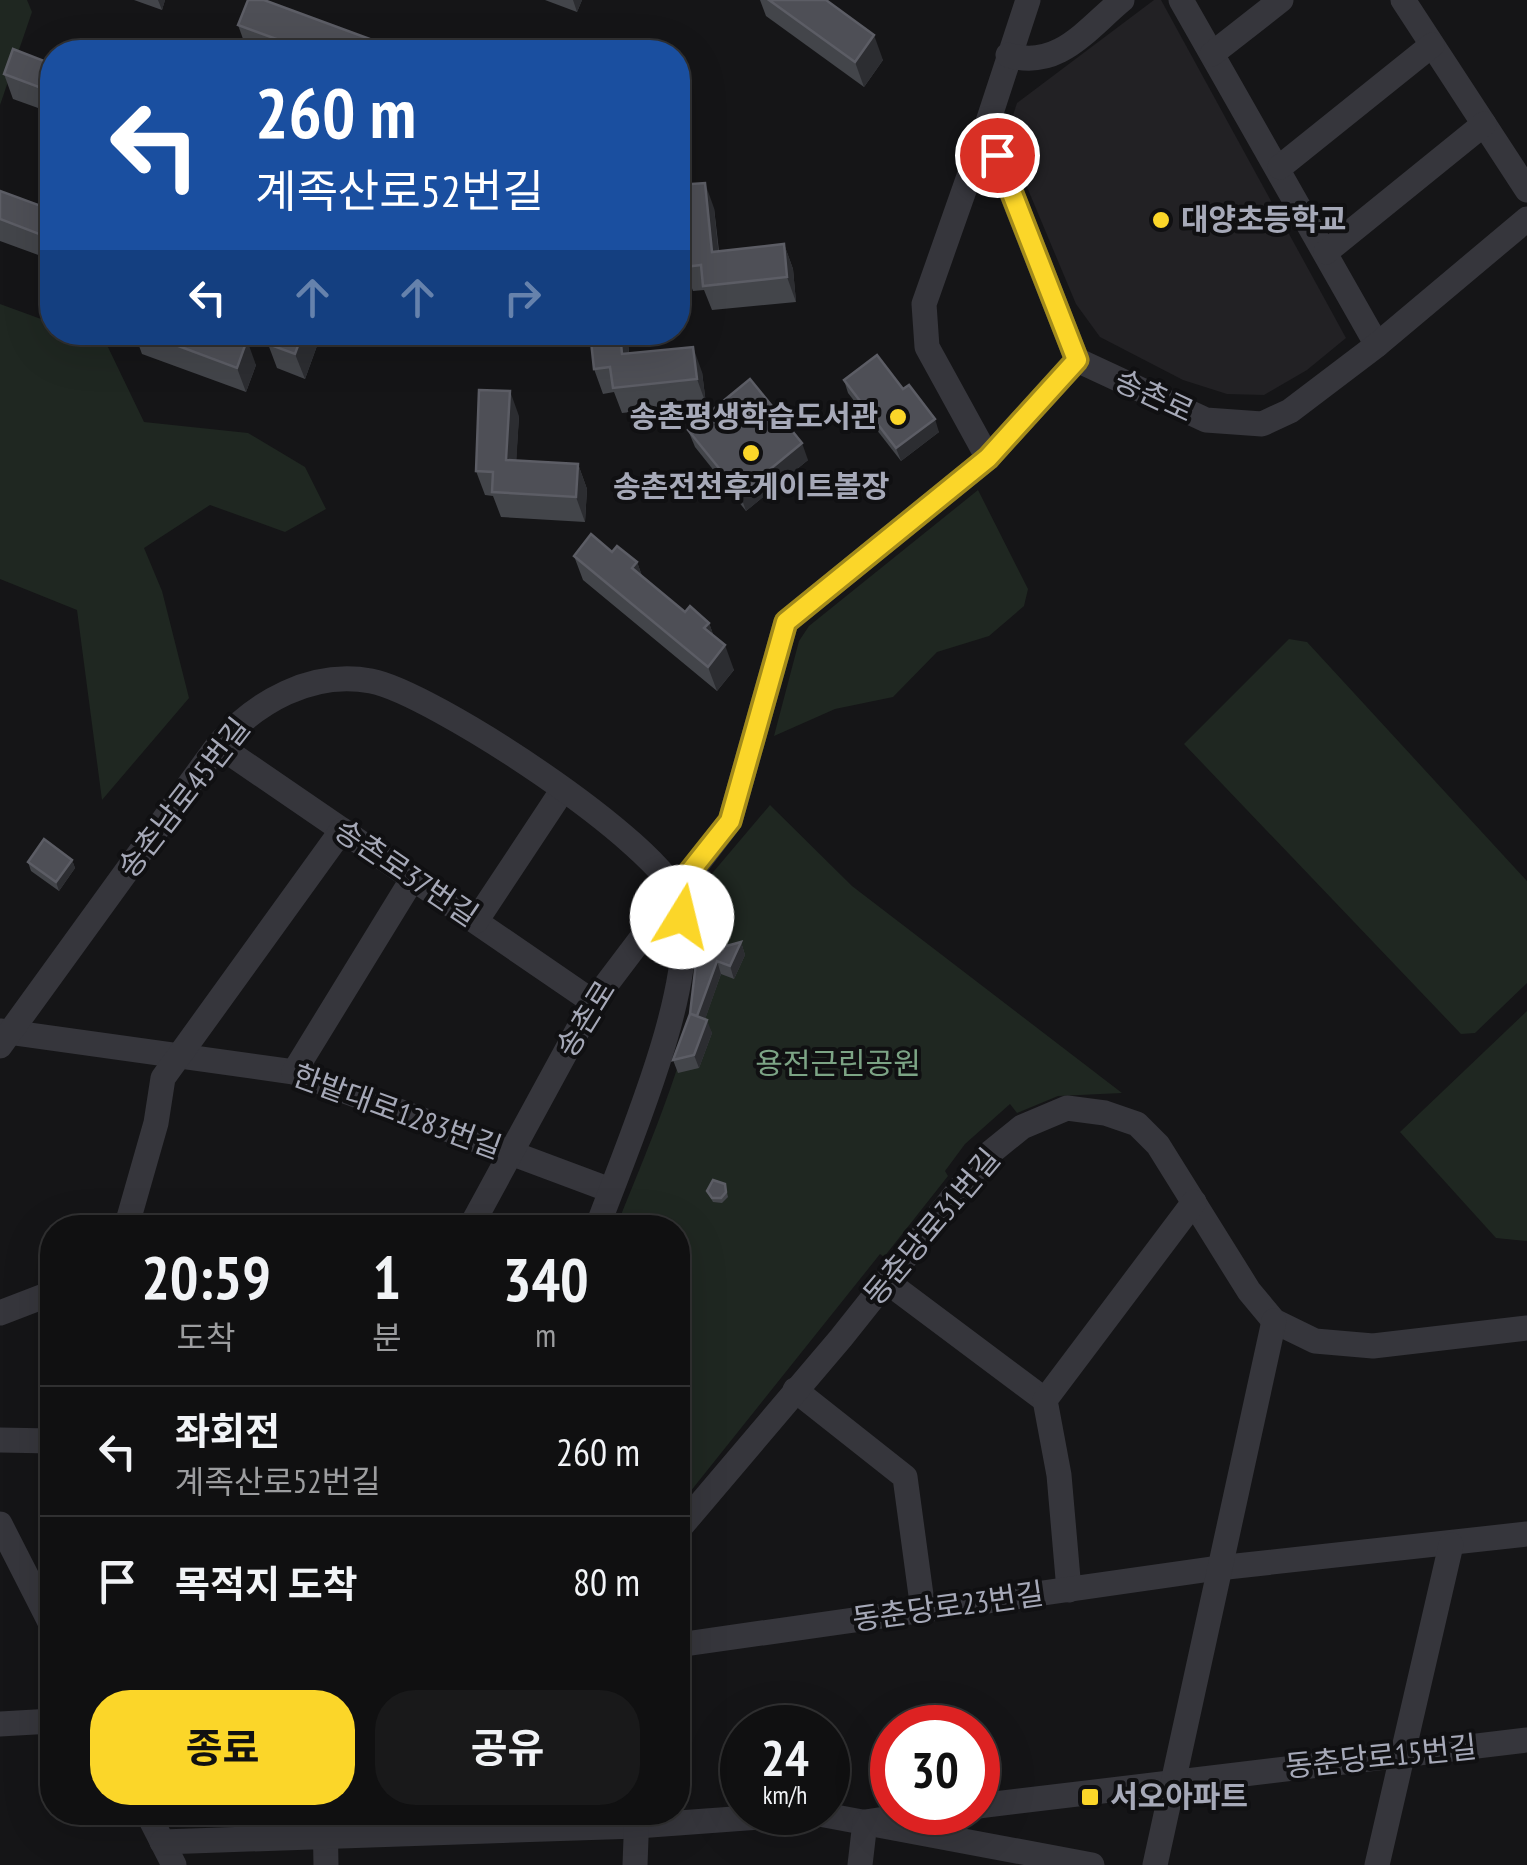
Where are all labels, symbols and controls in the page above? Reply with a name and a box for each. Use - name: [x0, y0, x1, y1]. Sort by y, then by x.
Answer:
- text: 260 m: [255, 67, 416, 157]
- icon: left: [90, 80, 220, 210]
- pin: [955, 113, 1040, 198]
- icon: arrive: [970, 128, 1025, 183]
- text: 계족산로52번길: [255, 161, 544, 219]
- place label: 대양초등학교: [1181, 199, 1347, 238]
- marker: 대양초등학교: [1150, 209, 1172, 231]
- icon: left: [180, 270, 235, 325]
- icon: ahead: [285, 270, 340, 325]
- icon: ahead: [390, 270, 445, 325]
- icon: right: [495, 270, 550, 325]
- street label: 송촌로: [1109, 359, 1200, 430]
- place label: 송촌평생학습도서관: [630, 396, 878, 435]
- marker: 송촌평생학습도서관: [887, 406, 909, 428]
- marker: 송촌전천후게이트볼장: [740, 442, 762, 464]
- place label: 송촌전천후게이트볼장: [613, 466, 889, 505]
- street label: 송촌남로45번길: [108, 709, 257, 885]
- street label: 송촌로37번길: [328, 809, 486, 934]
- position arrow: [630, 865, 734, 969]
- street label: 송촌로: [546, 973, 623, 1064]
- park label: 용전근린공원: [755, 1043, 921, 1082]
- street label: 한밭대로1283번길: [288, 1055, 507, 1166]
- street label: 동춘당로31번길: [854, 1140, 1008, 1312]
- text: 20:59: [141, 1238, 271, 1316]
- text: 1: [373, 1238, 401, 1316]
- text: 340: [503, 1240, 589, 1318]
- text: m: [535, 1314, 556, 1356]
- text: 도착: [177, 1316, 236, 1358]
- text: 분: [372, 1316, 402, 1358]
- text: 좌회전: [175, 1406, 280, 1455]
- icon: left: [90, 1424, 145, 1479]
- text: 260 m: [556, 1427, 640, 1476]
- text: 계족산로52번길: [175, 1460, 380, 1502]
- icon: arrive: [90, 1554, 145, 1609]
- text: 80 m: [573, 1557, 640, 1606]
- text: 목적지 도착: [175, 1559, 358, 1608]
- street label: 동춘당로23번길: [850, 1573, 1046, 1638]
- button: 종료: [90, 1690, 355, 1805]
- button: 공유: [375, 1690, 640, 1805]
- speed limit sign: 30: [870, 1705, 1000, 1835]
- text: 24: [761, 1725, 809, 1790]
- street label: 동춘당로15번길: [1283, 1726, 1479, 1785]
- place label: 서오아파트: [1110, 1776, 1248, 1815]
- text: km/h: [763, 1779, 807, 1811]
- marker: 서오아파트: [1079, 1786, 1101, 1808]

